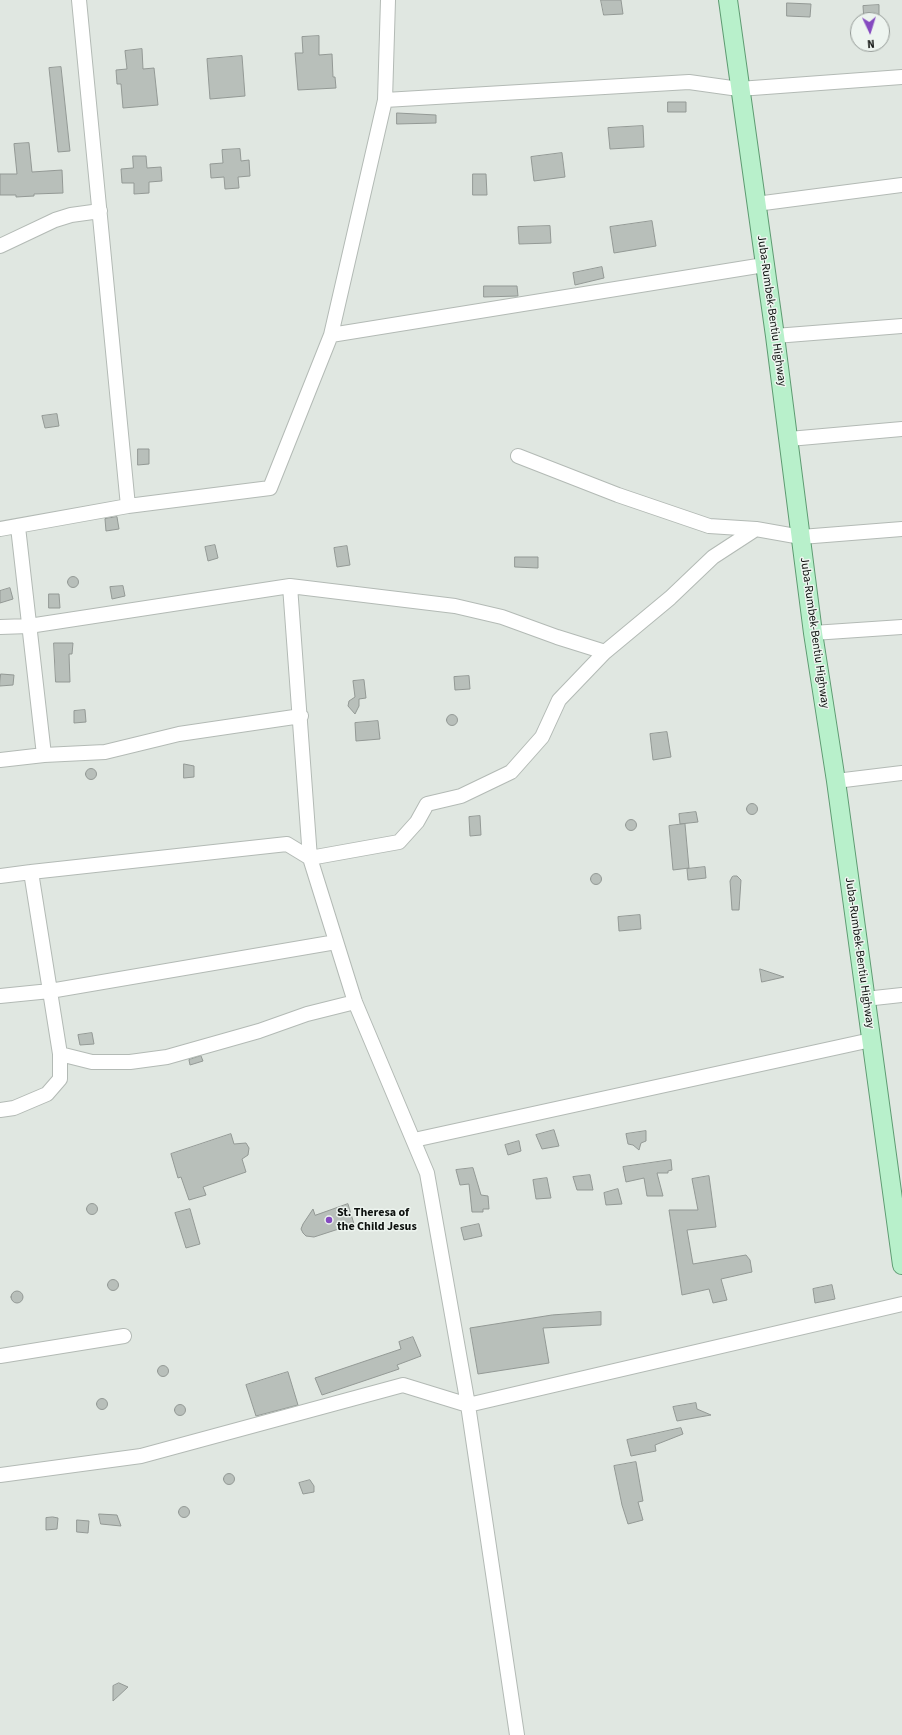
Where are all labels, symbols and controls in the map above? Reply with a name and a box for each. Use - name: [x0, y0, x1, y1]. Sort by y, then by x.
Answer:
- north arrow: [850, 12, 890, 52]
- text: N: [867, 36, 875, 51]
- street label: Juba-Rumbek-Bentiu Highway: [753, 234, 789, 388]
- street label: Juba-Rumbek-Bentiu Highway: [796, 556, 832, 710]
- street label: Juba-Rumbek-Bentiu Highway: [841, 876, 877, 1030]
- place label: St. Theresa of the Child Jesus: [337, 1206, 417, 1234]
- marker: St. Theresa of the Child Jesus: [324, 1215, 334, 1225]

